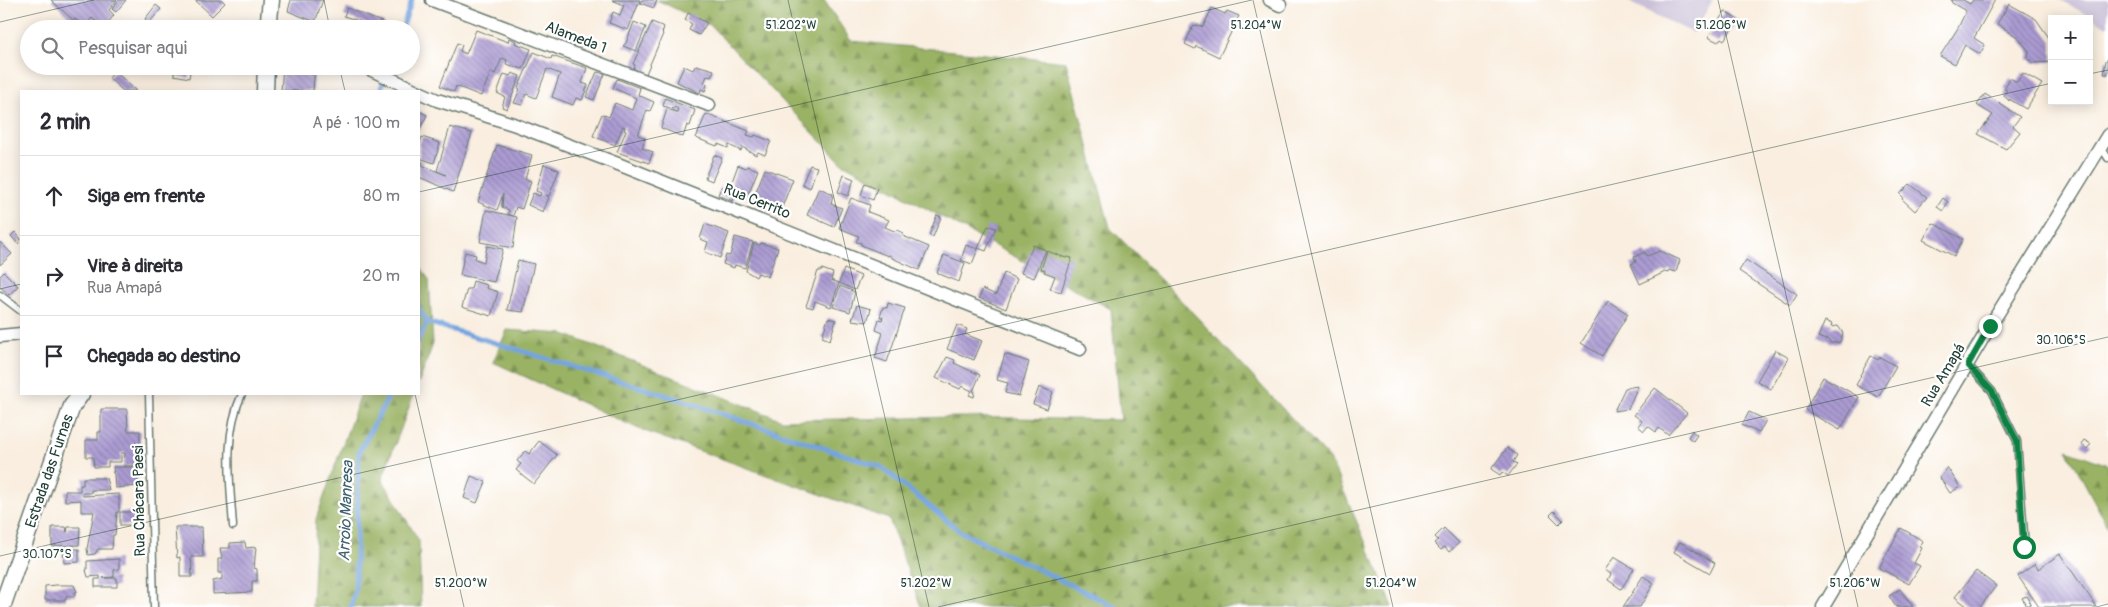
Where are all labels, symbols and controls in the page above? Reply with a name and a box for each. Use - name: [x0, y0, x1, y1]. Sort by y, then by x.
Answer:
- map controls: [2048, 15, 2093, 105]
- button: +: [2048, 15, 2093, 60]
- street label: Alameda 1: [542, 17, 609, 58]
- text: 51.202°W: [766, 18, 816, 33]
- text: 51.204°W: [1230, 18, 1282, 33]
- text: 51.206°W: [1695, 18, 1747, 33]
- search box: [20, 20, 420, 75]
- icon: search: [38, 34, 66, 62]
- text: Pesquisar aqui: [78, 36, 187, 60]
- button: −: [2048, 60, 2093, 105]
- text: 2 min: [40, 109, 90, 136]
- text: A pé · 100 m: [312, 113, 400, 133]
- street label: Rua Cerrito: [721, 179, 793, 223]
- icon: ahead: [40, 182, 68, 210]
- text: Siga em frente: [87, 184, 205, 208]
- text: 80 m: [363, 186, 400, 206]
- text: Vire à direita: [87, 254, 183, 278]
- icon: right: [40, 262, 68, 290]
- text: 20 m: [362, 266, 400, 286]
- text: Rua Amapá: [87, 278, 162, 298]
- route end: [1979, 315, 2002, 338]
- text: 30.106°S: [2036, 333, 2086, 348]
- street label: Rua Amapá: [1917, 340, 1970, 410]
- icon: arrive: [40, 342, 68, 370]
- text: Chegada ao destino: [87, 344, 240, 368]
- street label: Estrada das Furnas: [21, 412, 78, 530]
- street label: Rua Chácara Paesi: [129, 445, 150, 557]
- water label: Arroio Manresa: [334, 459, 358, 562]
- route start: [2013, 536, 2036, 559]
- text: 30.107°S: [22, 547, 72, 562]
- text: 51.200°W: [435, 576, 487, 591]
- text: 51.202°W: [901, 576, 951, 591]
- text: 51.204°W: [1365, 576, 1417, 591]
- text: 51.206°W: [1829, 576, 1881, 591]

